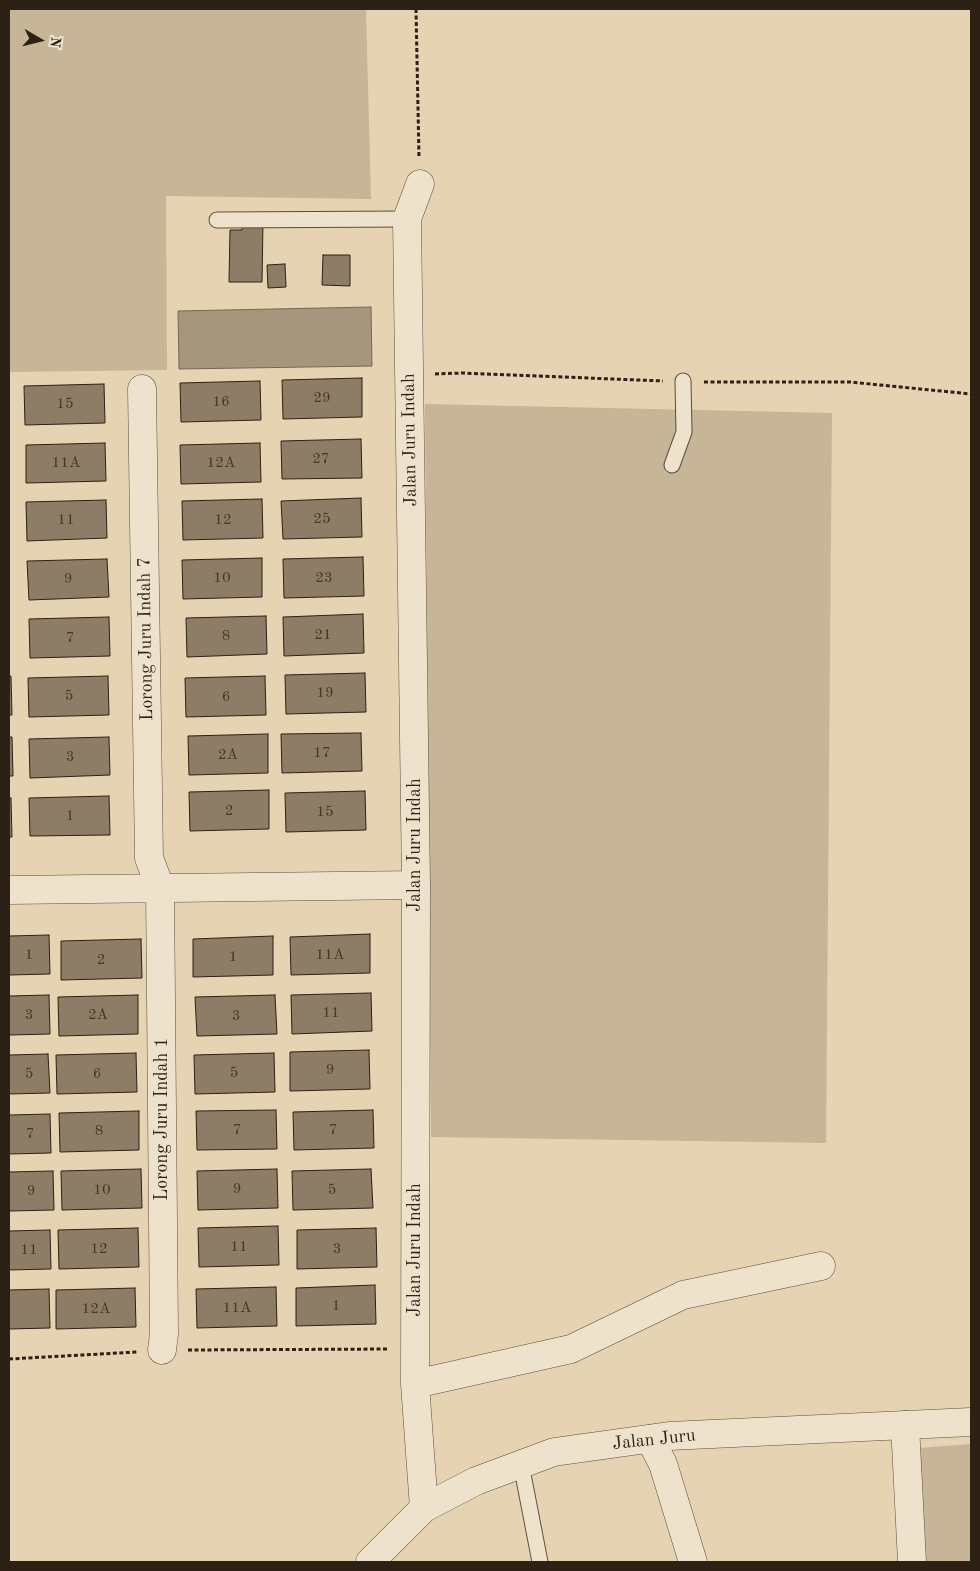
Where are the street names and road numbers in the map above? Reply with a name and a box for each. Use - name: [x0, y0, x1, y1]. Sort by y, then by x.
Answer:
- street label: Jalan Juru Indah: [398, 373, 422, 507]
- street label: Lorong Juru Indah 7: [134, 557, 158, 721]
- street label: Jalan Juru Indah: [404, 778, 426, 912]
- street label: Lorong Juru Indah 1: [151, 1037, 173, 1201]
- street label: Jalan Juru Indah: [404, 1183, 426, 1317]
- street label: Jalan Juru: [611, 1425, 697, 1455]

